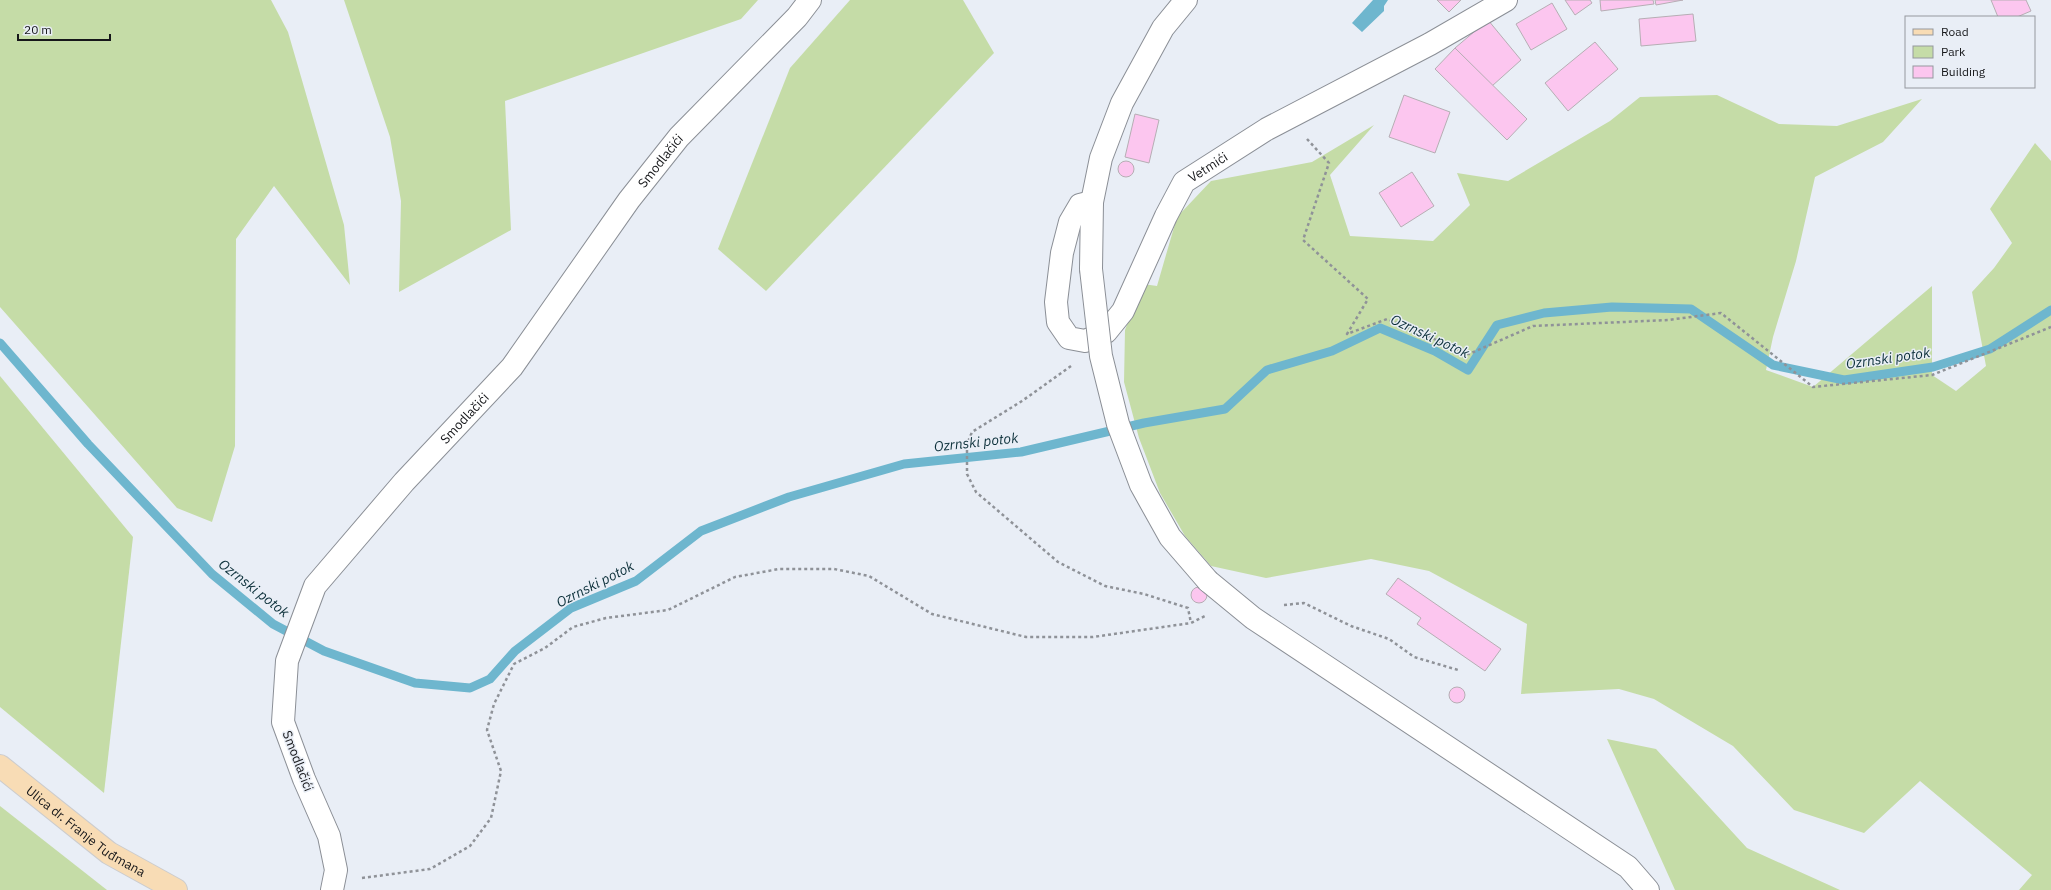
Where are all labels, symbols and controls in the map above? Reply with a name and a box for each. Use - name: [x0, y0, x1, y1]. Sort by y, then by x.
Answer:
- scale bar: [18, 16, 110, 42]
- legend: [1905, 16, 2035, 88]
- text: 20 m: [24, 22, 52, 37]
- text: Road: [1941, 24, 1969, 39]
- text: Park: [1941, 44, 1966, 59]
- text: Building: [1941, 64, 1986, 79]
- street label: Smodlačići: [634, 130, 686, 191]
- street label: Vetmići: [1185, 148, 1231, 186]
- water label: Ozrnski potok: [1388, 310, 1473, 362]
- water label: Ozrnski potok: [1845, 343, 1932, 373]
- street label: Smodlačići: [436, 389, 492, 447]
- water label: Ozrnski potok: [933, 429, 1020, 455]
- water label: Ozrnski potok: [215, 555, 293, 622]
- water label: Ozrnski potok: [553, 556, 637, 611]
- street label: Smodlačići: [279, 728, 317, 794]
- street label: Ulica dr. Franje Tuđmana: [23, 782, 149, 880]

